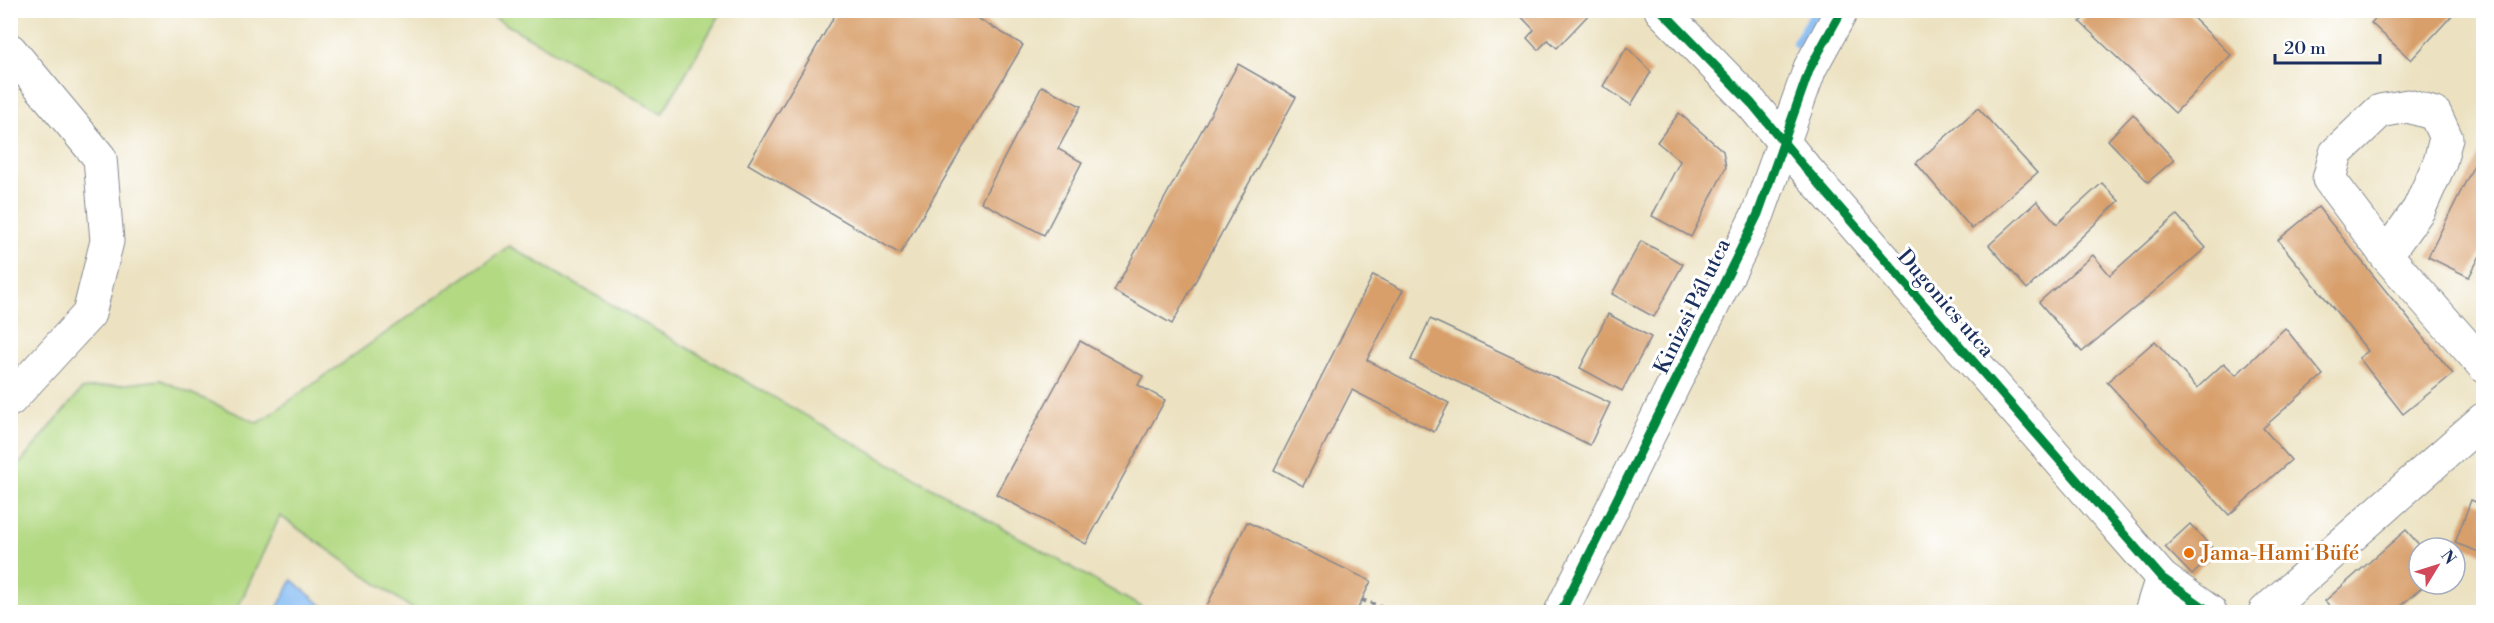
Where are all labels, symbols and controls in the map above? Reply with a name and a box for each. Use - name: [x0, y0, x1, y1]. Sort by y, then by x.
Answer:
- scale bar: [2275, 27, 2380, 65]
- text: 20 m: [2284, 37, 2326, 60]
- street label: Kinizsi Pál utca: [1649, 234, 1737, 378]
- street label: Dugonics utca: [1891, 244, 2000, 363]
- north arrow: [2407, 536, 2467, 596]
- place label: Jama-Hami Büfé: [2200, 541, 2359, 567]
- marker: Jama-Hami Büfé: [2182, 546, 2196, 560]
- text: N: [2436, 546, 2460, 569]

